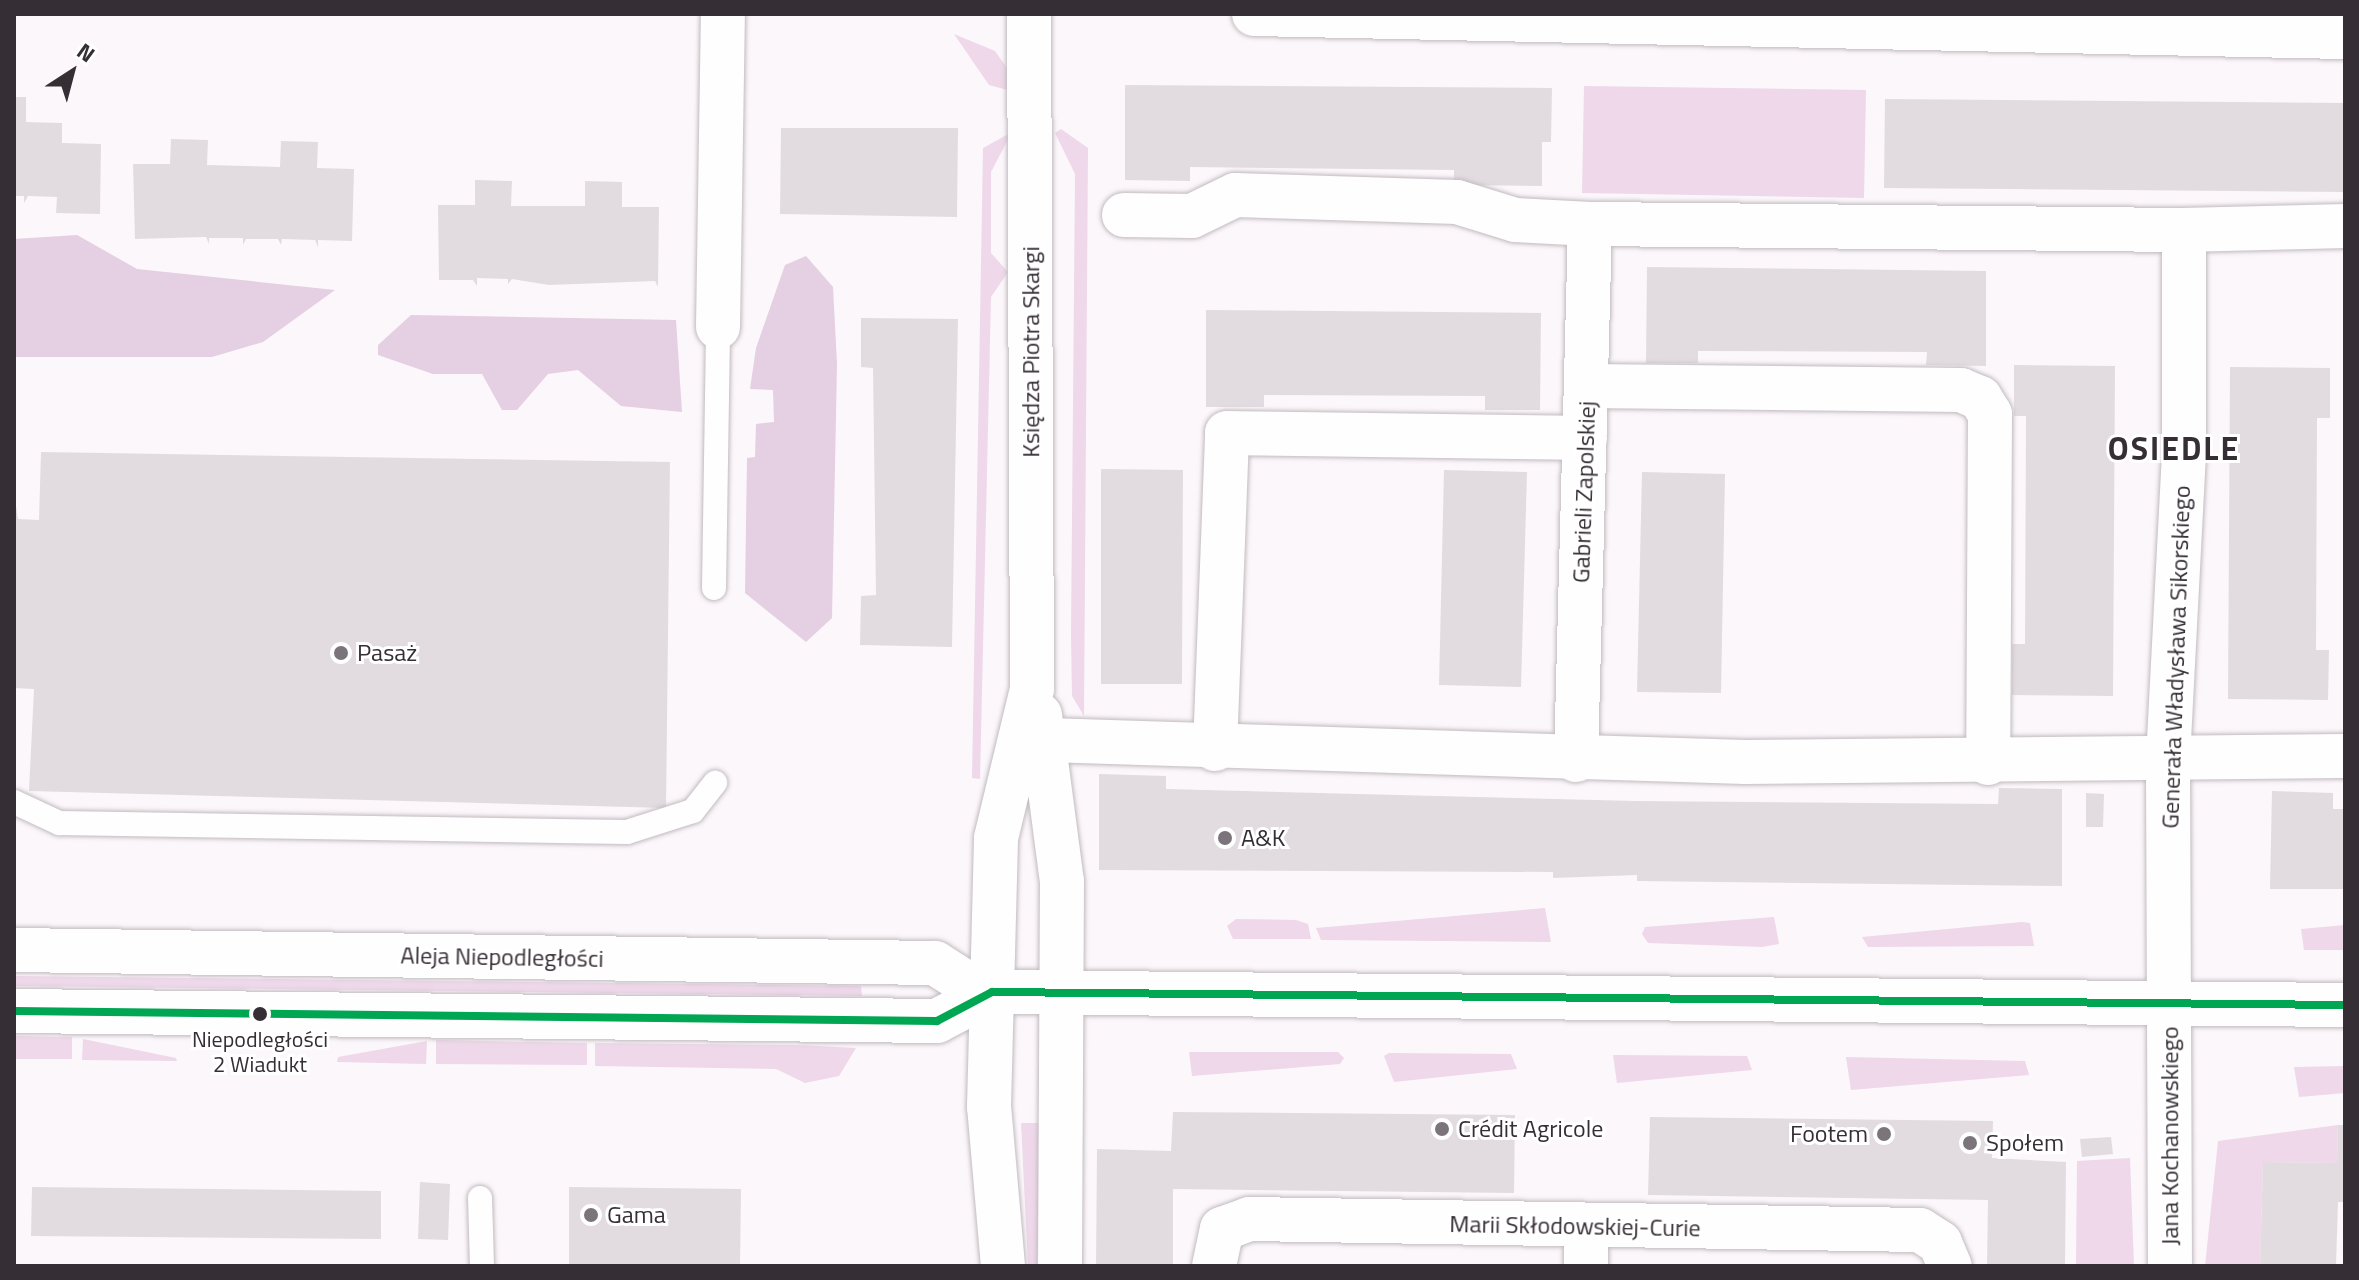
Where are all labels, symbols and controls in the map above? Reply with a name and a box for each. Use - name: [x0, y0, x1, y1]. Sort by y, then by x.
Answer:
- north arrow: [32, 32, 112, 112]
- text: N: [70, 34, 102, 71]
- street label: Księdza Piotra Skargi: [1017, 246, 1045, 458]
- street label: Gabrieli Zapolskiej: [1566, 400, 1602, 584]
- district label: OSIEDLE: [2108, 429, 2240, 467]
- street label: Generała Władysława Sikorskiego: [2156, 485, 2196, 829]
- place label: Pasaż: [357, 639, 417, 667]
- marker: Pasaż: [332, 644, 350, 662]
- place label: A&K: [1241, 824, 1285, 852]
- marker: A&K: [1216, 829, 1234, 847]
- street label: Aleja Niepodległości: [400, 941, 604, 973]
- marker: Niepodległości 2 Wiadukt: [252, 1006, 268, 1022]
- place label: Niepodległości 2 Wiadukt: [192, 1026, 328, 1078]
- street label: Jana Kochanowskiego: [2156, 1026, 2184, 1246]
- place label: Crédit Agricole: [1458, 1115, 1603, 1143]
- marker: Crédit Agricole: [1433, 1120, 1451, 1138]
- place label: Footem: [1790, 1120, 1868, 1148]
- marker: Footem: [1875, 1125, 1893, 1143]
- place label: Społem: [1986, 1129, 2064, 1157]
- marker: Społem: [1961, 1134, 1979, 1152]
- place label: Gama: [607, 1201, 666, 1229]
- marker: Gama: [582, 1206, 600, 1224]
- street label: Marii Skłodowskiej-Curie: [1449, 1209, 1701, 1243]

